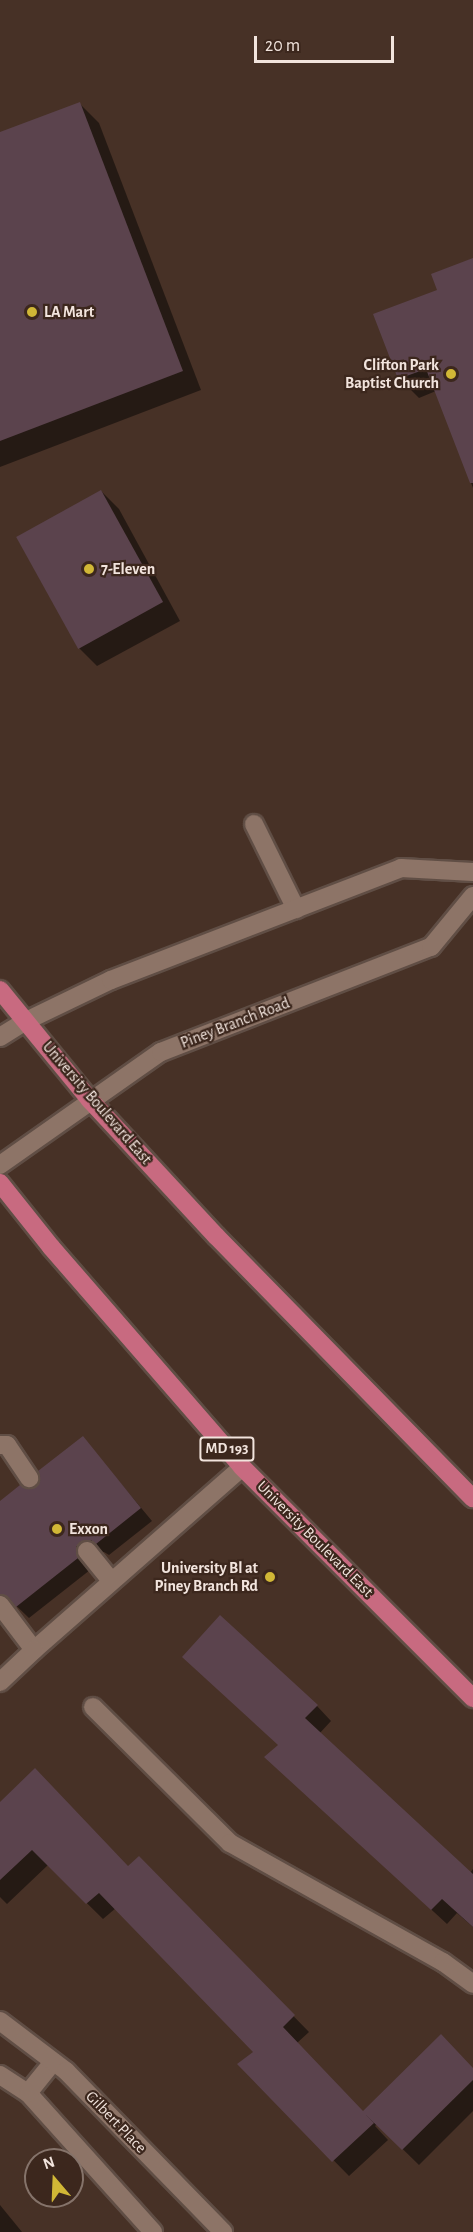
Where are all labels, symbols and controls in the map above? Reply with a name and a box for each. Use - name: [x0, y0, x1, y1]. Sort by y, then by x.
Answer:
- scale bar: [257, 24, 396, 62]
- text: 20 m: [265, 37, 300, 55]
- place label: LA Mart: [44, 302, 94, 322]
- marker: LA Mart: [25, 305, 39, 319]
- place label: Clifton Park Baptist Church: [345, 355, 439, 393]
- marker: Clifton Park Baptist Church: [444, 367, 458, 381]
- place label: 7-Eleven: [101, 559, 155, 579]
- marker: 7-Eleven: [82, 562, 96, 576]
- street label: Piney Branch Road: [178, 993, 292, 1053]
- street label: University Boulevard East: [38, 1038, 156, 1168]
- road number: MD 193: [198, 1437, 256, 1461]
- street label: University Boulevard East: [253, 1477, 377, 1601]
- place label: Exxon: [69, 1519, 108, 1539]
- marker: Exxon: [50, 1522, 64, 1536]
- place label: University Bl at Piney Branch Rd: [154, 1558, 258, 1596]
- marker: University Bl at Piney Branch Rd: [263, 1570, 277, 1584]
- street label: Gilbert Place: [82, 2087, 150, 2157]
- north arrow: [24, 2148, 84, 2208]
- text: N: [41, 2153, 57, 2172]

